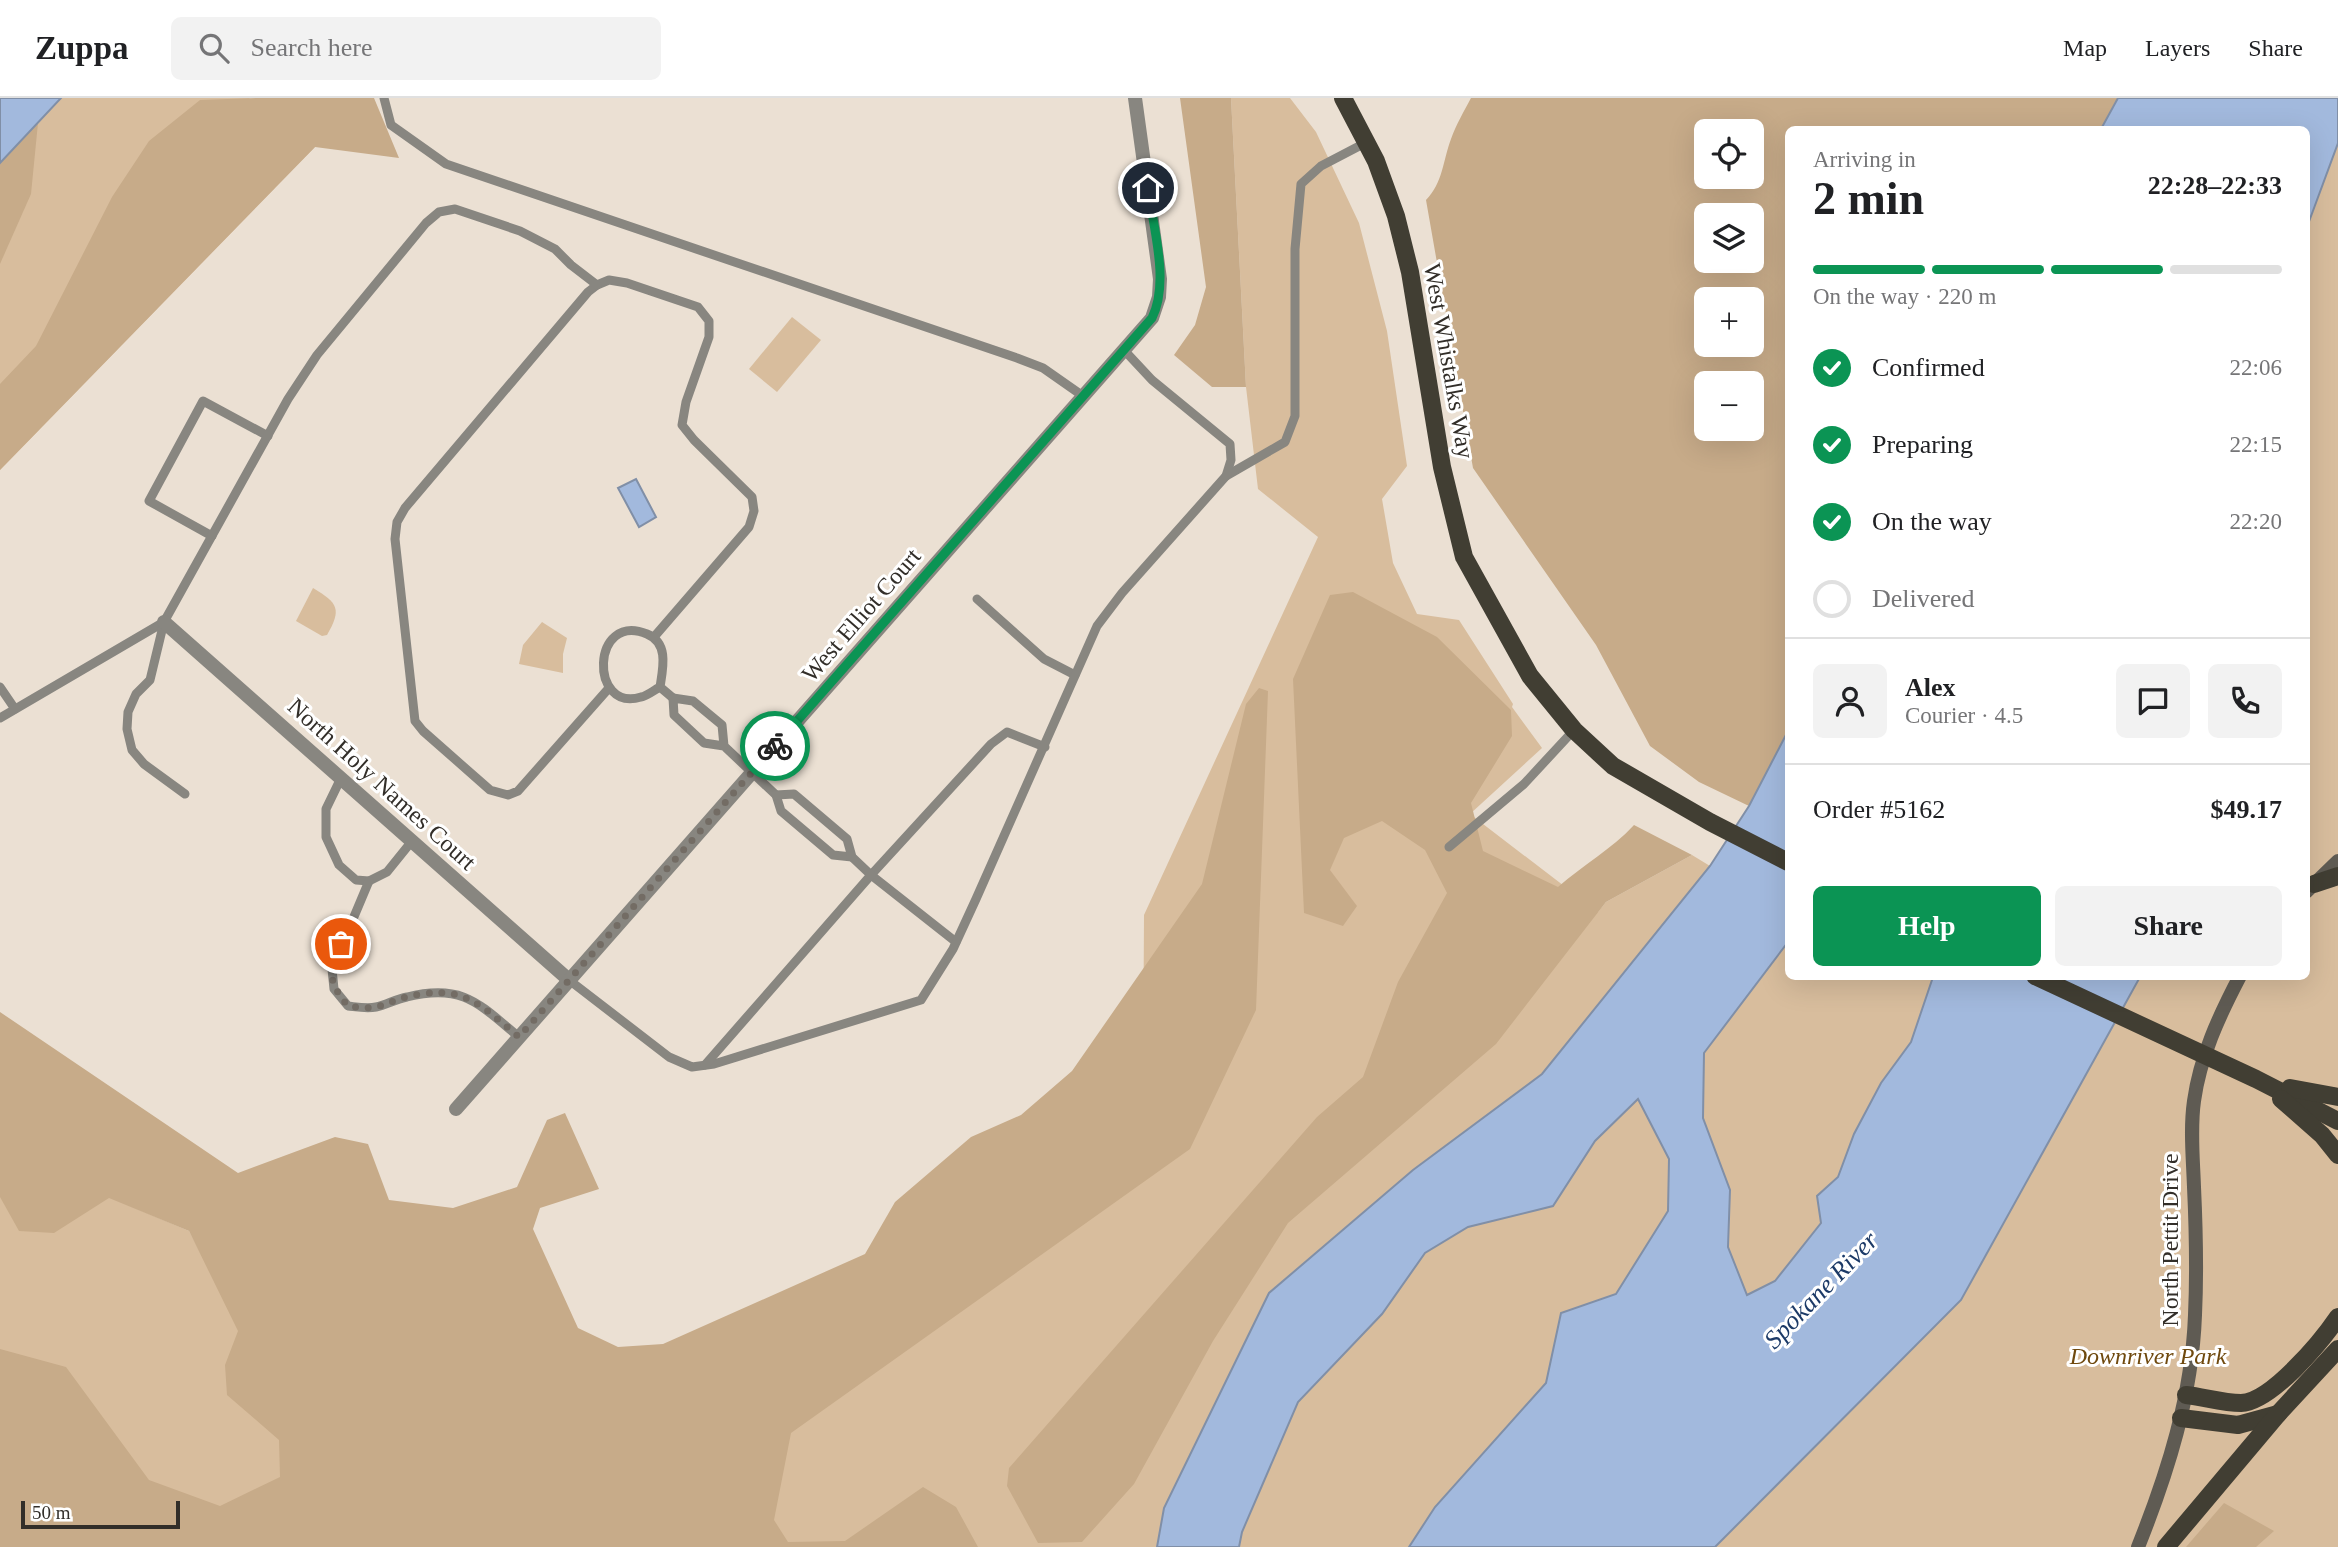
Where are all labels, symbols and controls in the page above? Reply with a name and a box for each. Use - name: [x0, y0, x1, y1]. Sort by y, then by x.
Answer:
- search box: [171, 17, 661, 80]
- icon: search: [195, 29, 233, 67]
- text: Zuppa: [35, 30, 129, 66]
- text: Search here: [251, 33, 373, 62]
- text: Map: [2063, 35, 2107, 61]
- text: Layers: [2145, 35, 2210, 61]
- text: Share: [2248, 35, 2303, 61]
- map controls: [1694, 119, 1764, 441]
- button: locate: [1694, 119, 1764, 189]
- text: Arriving in: [1813, 147, 1916, 172]
- pin: [1118, 158, 1178, 218]
- icon: home: [1129, 169, 1167, 207]
- text: 22:28–22:33: [2148, 171, 2282, 200]
- text: 2 min: [1813, 173, 1924, 224]
- button: layers: [1694, 203, 1764, 273]
- street label: West Whistalks Way: [1419, 261, 1479, 461]
- text: On the way · 220 m: [1813, 284, 1996, 309]
- button: +: [1694, 287, 1764, 357]
- icon: check: [1813, 349, 1851, 387]
- text: Confirmed: [1872, 353, 1985, 382]
- text: 22:06: [2230, 355, 2282, 380]
- button: −: [1694, 371, 1764, 441]
- icon: check: [1813, 426, 1851, 464]
- text: Preparing: [1872, 430, 1973, 459]
- text: 22:15: [2230, 432, 2282, 457]
- icon: check: [1813, 503, 1851, 541]
- text: On the way: [1872, 507, 1992, 536]
- text: 22:20: [2230, 509, 2282, 534]
- street label: West Elliot Court: [796, 543, 926, 687]
- text: Delivered: [1872, 584, 1975, 613]
- button: person: [1813, 664, 1887, 738]
- button: chat: [2116, 664, 2190, 738]
- button: phone: [2208, 664, 2282, 738]
- text: Alex: [1905, 673, 1956, 702]
- street label: North Holy Names Court: [283, 693, 481, 875]
- text: Courier · 4.5: [1905, 703, 2023, 728]
- courier: [740, 711, 810, 781]
- icon: bike: [756, 727, 794, 765]
- text: Order #5162: [1813, 795, 1945, 824]
- text: $49.17: [2211, 795, 2282, 824]
- button: Help: [1813, 886, 2041, 966]
- button: Share: [2055, 886, 2282, 966]
- pin: [311, 914, 371, 974]
- icon: bag: [322, 925, 360, 963]
- street label: North Pettit Drive: [2157, 1153, 2183, 1327]
- water label: Spokane River: [1758, 1225, 1884, 1354]
- park label: Downriver Park: [2069, 1343, 2227, 1369]
- scale bar: [21, 1498, 180, 1530]
- text: 50 m: [32, 1502, 71, 1523]

